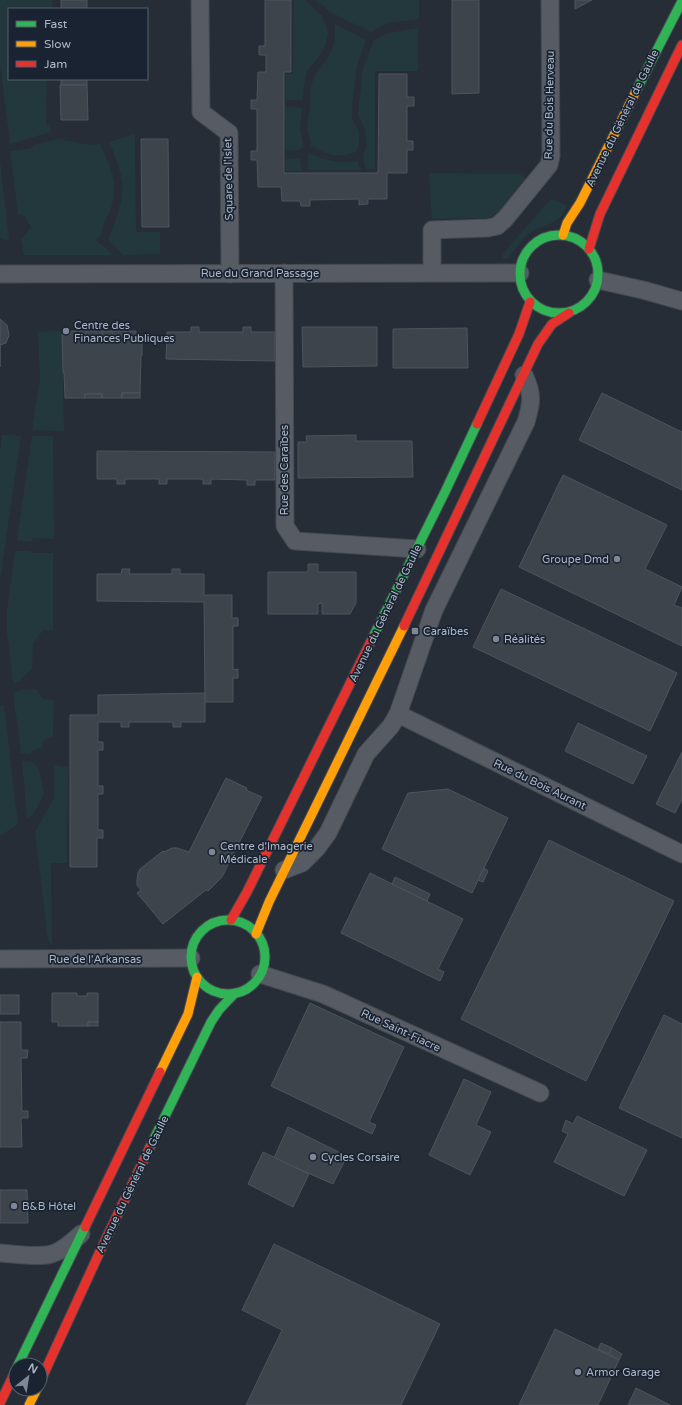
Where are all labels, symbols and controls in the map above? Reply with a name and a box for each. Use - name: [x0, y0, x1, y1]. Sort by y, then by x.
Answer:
- legend: [8, 8, 148, 80]
- text: Fast: [44, 17, 68, 31]
- text: Slow: [44, 37, 71, 51]
- street label: Avenue du Général de Gaulle: [583, 47, 661, 189]
- street label: Rue du Bois Herveau: [542, 51, 557, 159]
- text: Jam: [44, 57, 67, 71]
- street label: Square de l'Islet: [221, 138, 236, 220]
- street label: Rue du Grand Passage: [201, 267, 319, 280]
- place label: Centre des Finances Publiques: [74, 319, 175, 345]
- marker: Centre des Finances Publiques: [61, 326, 71, 336]
- street label: Rue des Caraïbes: [278, 425, 291, 515]
- street label: Avenue du Général de Gaulle: [346, 542, 424, 684]
- place label: Groupe Dmd: [542, 553, 609, 566]
- marker: Groupe Dmd: [612, 554, 622, 564]
- place label: Caraïbes: [423, 625, 468, 638]
- marker: Caraïbes: [410, 626, 420, 636]
- place label: Réalités: [504, 633, 545, 646]
- marker: Réalités: [491, 634, 501, 644]
- street label: Rue du Bois Aurant: [491, 756, 588, 812]
- place label: Centre d'Imagerie Médicale: [220, 840, 313, 866]
- marker: Centre d'Imagerie Médicale: [207, 847, 217, 857]
- street label: Rue de l'Arkansas: [49, 953, 141, 966]
- street label: Rue Saint-Fiacre: [359, 1006, 443, 1055]
- street label: Avenue du Général de Gaulle: [93, 1113, 171, 1255]
- place label: Cycles Corsaire: [321, 1151, 400, 1164]
- marker: Cycles Corsaire: [308, 1152, 318, 1162]
- place label: B&B Hôtel: [22, 1200, 76, 1213]
- marker: B&B Hôtel: [9, 1201, 19, 1211]
- north arrow: [8, 1357, 48, 1397]
- text: N: [26, 1361, 40, 1377]
- place label: Armor Garage: [586, 1366, 660, 1379]
- marker: Armor Garage: [573, 1367, 583, 1377]

